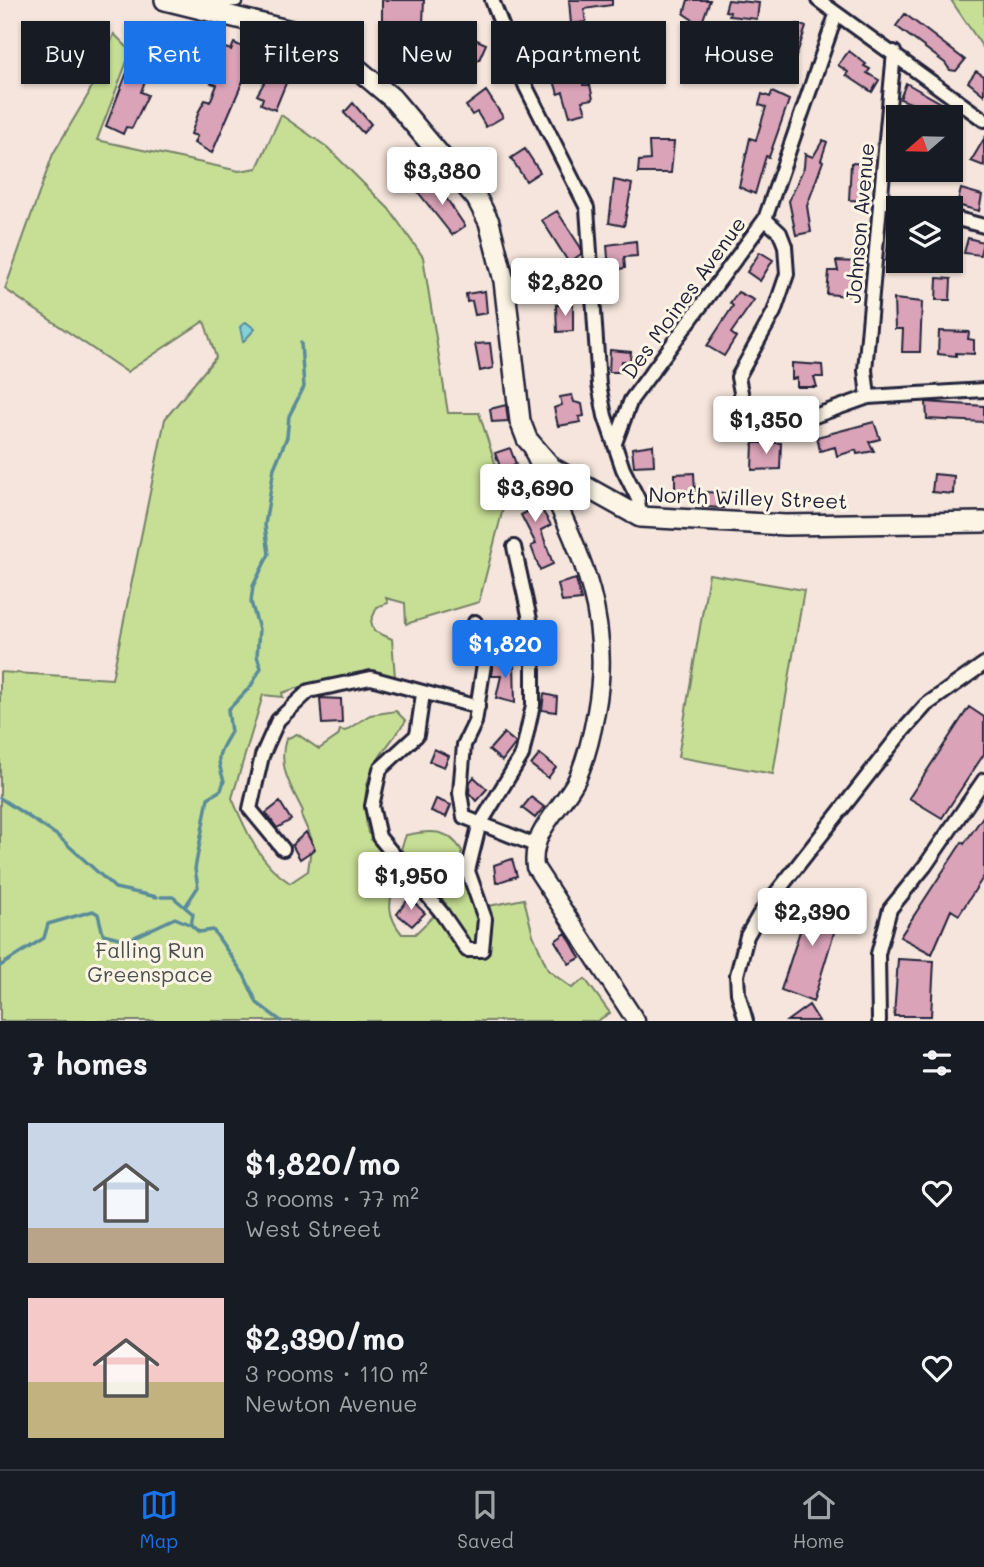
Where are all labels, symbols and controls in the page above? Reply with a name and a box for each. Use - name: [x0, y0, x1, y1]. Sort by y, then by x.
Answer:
- chip: Buy: [21, 21, 110, 84]
- chip: Rent: [124, 21, 226, 84]
- chip: Filters: [240, 21, 364, 84]
- chip: New: [378, 21, 477, 84]
- chip: Apartment: [491, 21, 666, 84]
- chip: House: [680, 21, 799, 84]
- north arrow: [886, 105, 962, 182]
- map controls: [886, 105, 963, 273]
- street label: Johnson Avenue: [839, 142, 879, 304]
- pin: $3,380: [385, 148, 499, 207]
- text: $3,380: [403, 155, 481, 185]
- button: layers: [886, 196, 963, 273]
- street label: Des Moines Avenue: [615, 211, 751, 383]
- pin: $2,820: [508, 258, 622, 318]
- text: $2,820: [527, 266, 603, 296]
- pin: $1,350: [709, 396, 823, 456]
- text: $1,350: [729, 404, 803, 434]
- pin: $3,690: [478, 464, 592, 524]
- text: $3,690: [496, 472, 574, 502]
- street label: North Willey Street: [648, 480, 848, 514]
- pin: $1,820: [448, 620, 562, 680]
- text: $1,820: [468, 628, 542, 658]
- pin: $1,950: [354, 852, 468, 912]
- text: $1,950: [374, 860, 448, 890]
- pin: $2,390: [755, 888, 869, 948]
- text: $2,390: [774, 896, 850, 926]
- park label: Falling Run Greenspace: [87, 936, 213, 987]
- text: 7 homes: [28, 1043, 148, 1083]
- icon: filters: [918, 1044, 956, 1082]
- text: $1,820/mo: [245, 1143, 400, 1183]
- icon: home: [84, 1151, 168, 1235]
- icon: heart: [918, 1174, 956, 1212]
- text: 3 rooms · 77 m²: [245, 1183, 419, 1213]
- text: West Street: [245, 1213, 381, 1243]
- text: $2,390/mo: [245, 1318, 404, 1358]
- icon: home: [84, 1326, 168, 1410]
- icon: heart: [918, 1349, 956, 1387]
- text: 3 rooms · 110 m²: [245, 1358, 428, 1388]
- text: Newton Avenue: [245, 1388, 418, 1418]
- tab: Map: [140, 1486, 178, 1553]
- tab: Saved: [457, 1486, 514, 1553]
- tab: Home: [793, 1486, 844, 1553]

